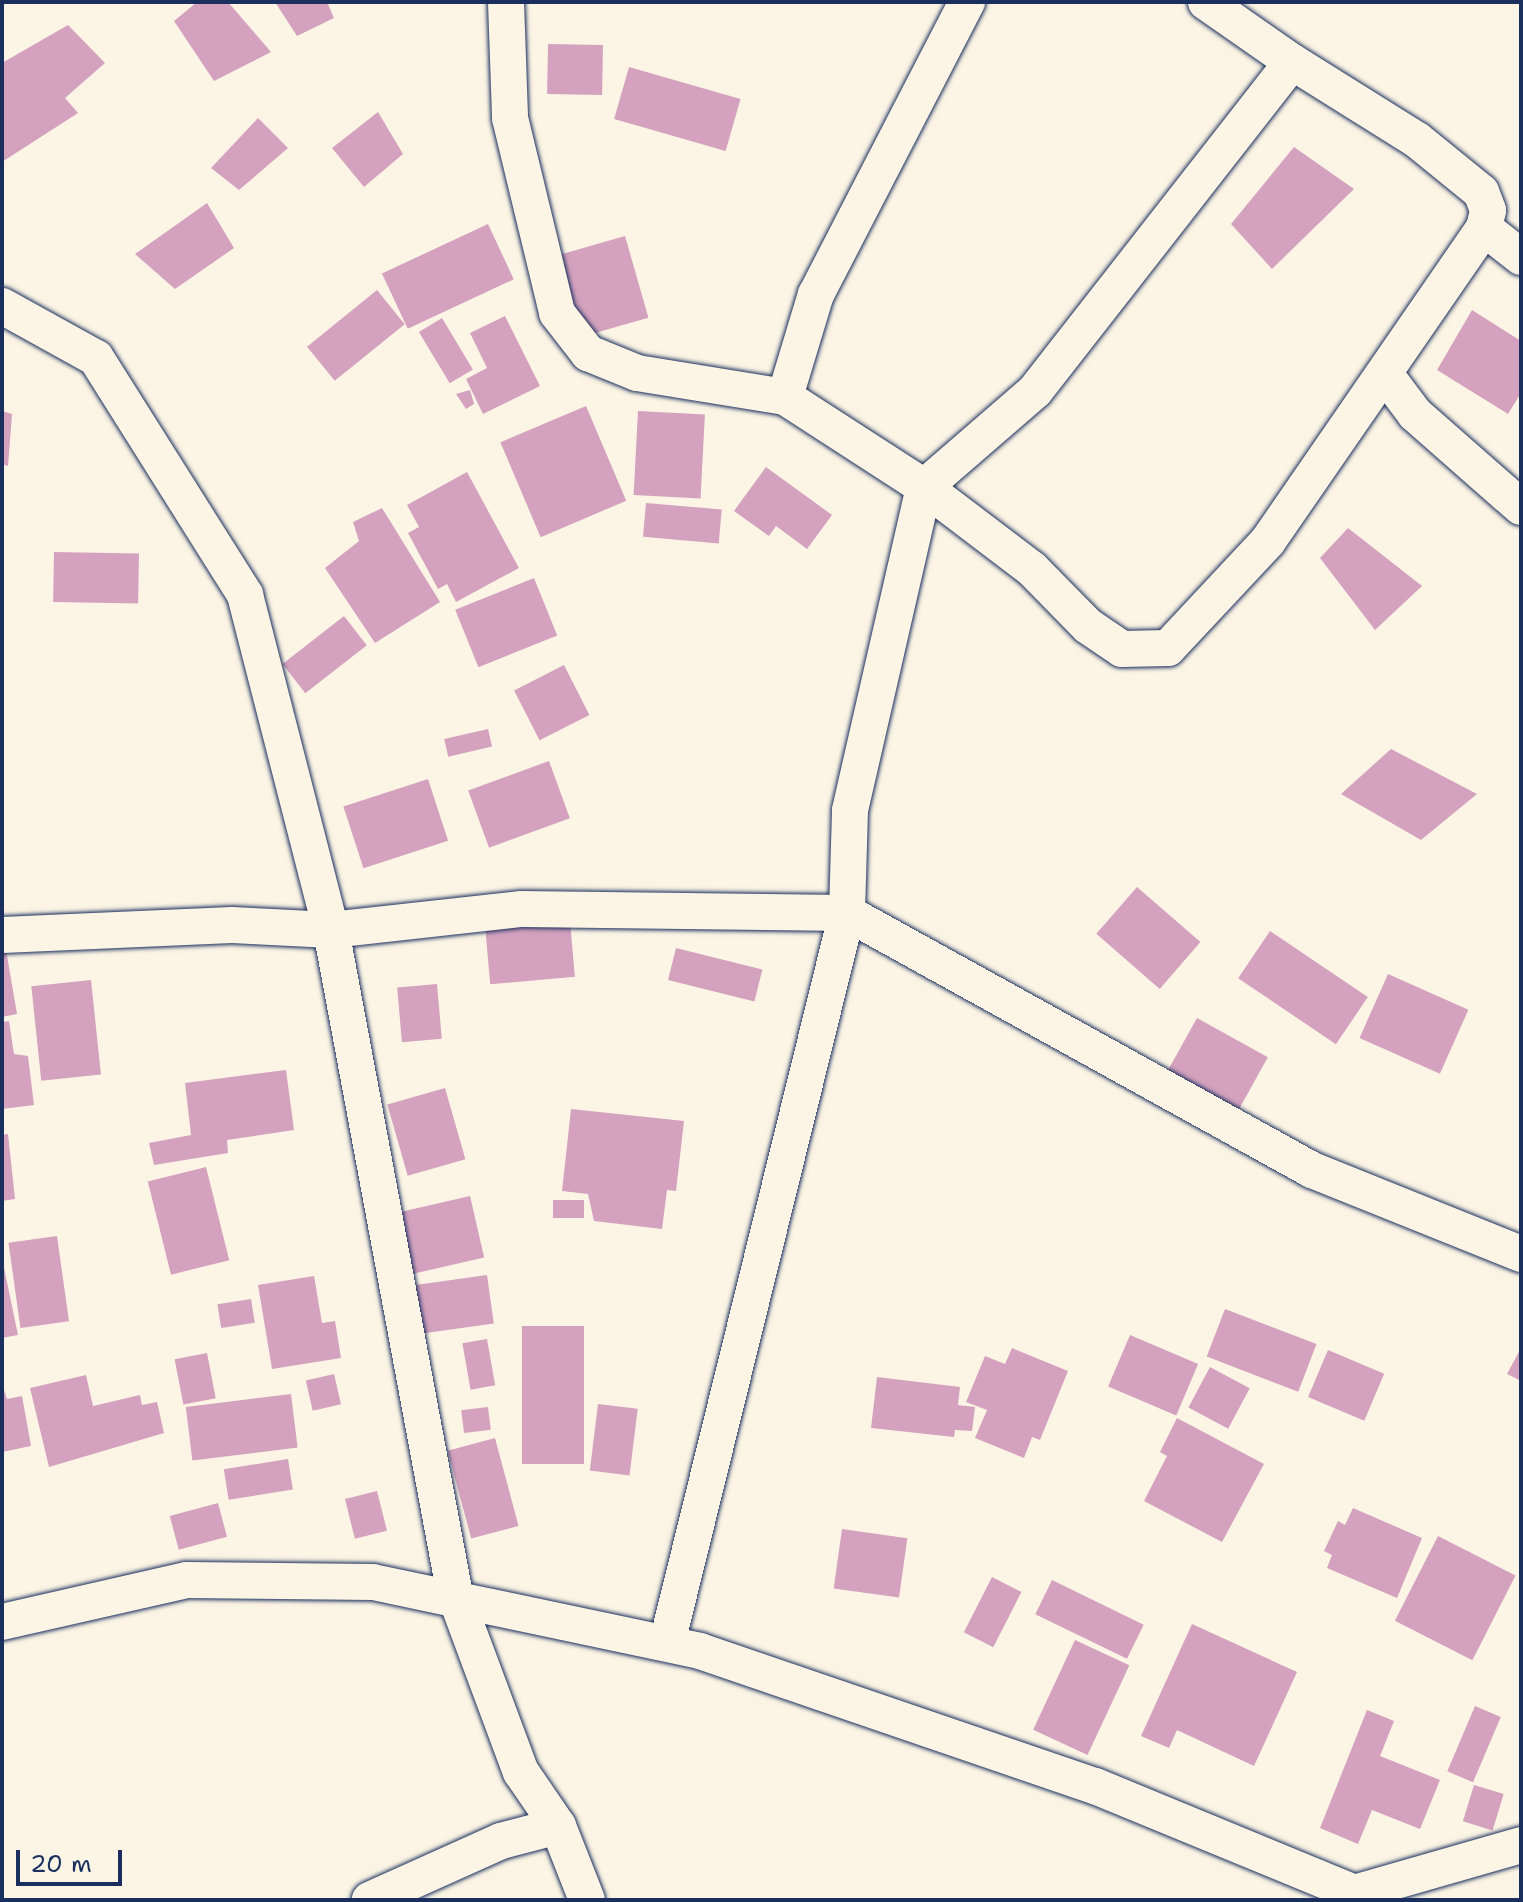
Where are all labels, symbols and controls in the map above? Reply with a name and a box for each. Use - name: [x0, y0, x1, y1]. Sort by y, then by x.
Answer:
- scale bar: [20, 1834, 126, 1884]
- text: 20 m: [30, 1848, 92, 1880]

